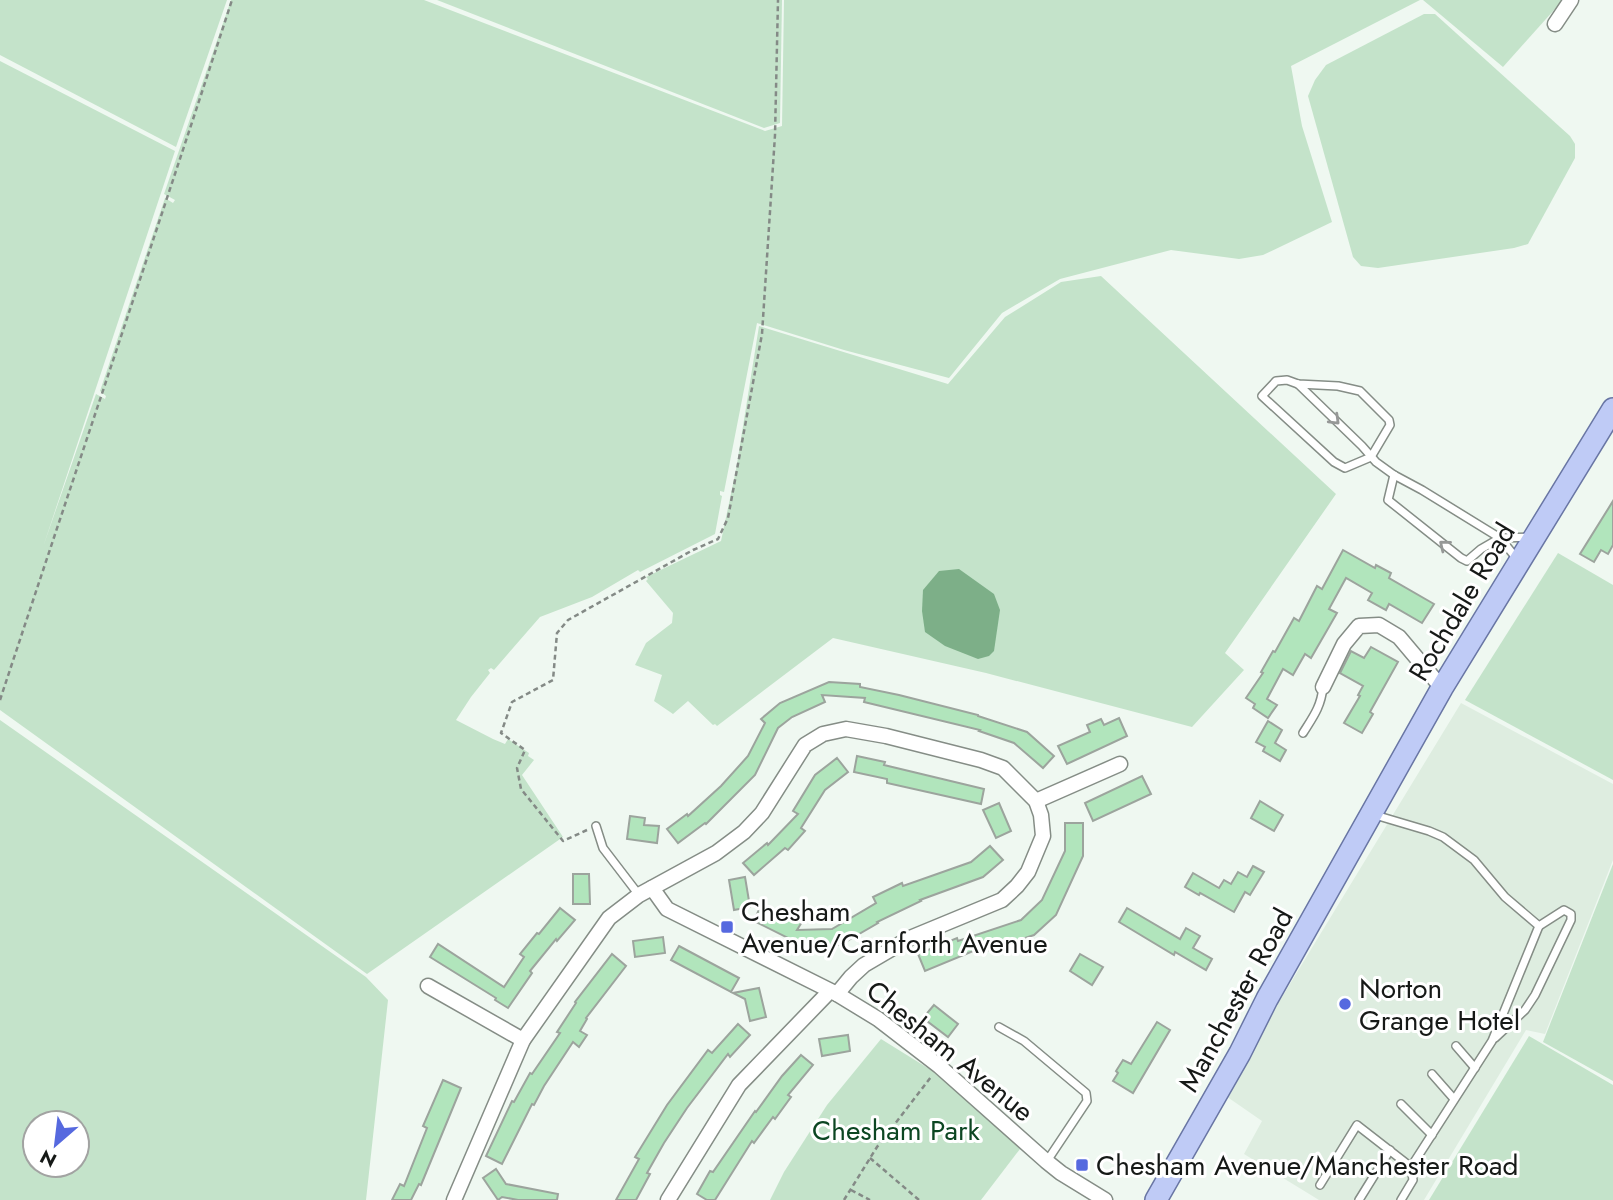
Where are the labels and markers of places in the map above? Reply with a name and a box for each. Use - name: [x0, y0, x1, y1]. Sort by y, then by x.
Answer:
- place label: Chesham Avenue/Carnforth Avenue: [741, 891, 1048, 964]
- marker: Chesham Avenue/Carnforth Avenue: [719, 919, 735, 935]
- place label: Norton Grange Hotel: [1359, 968, 1520, 1041]
- marker: Norton Grange Hotel: [1337, 996, 1353, 1012]
- place label: Chesham Avenue/Manchester Road: [1096, 1145, 1518, 1186]
- marker: Chesham Avenue/Manchester Road: [1074, 1157, 1090, 1173]

